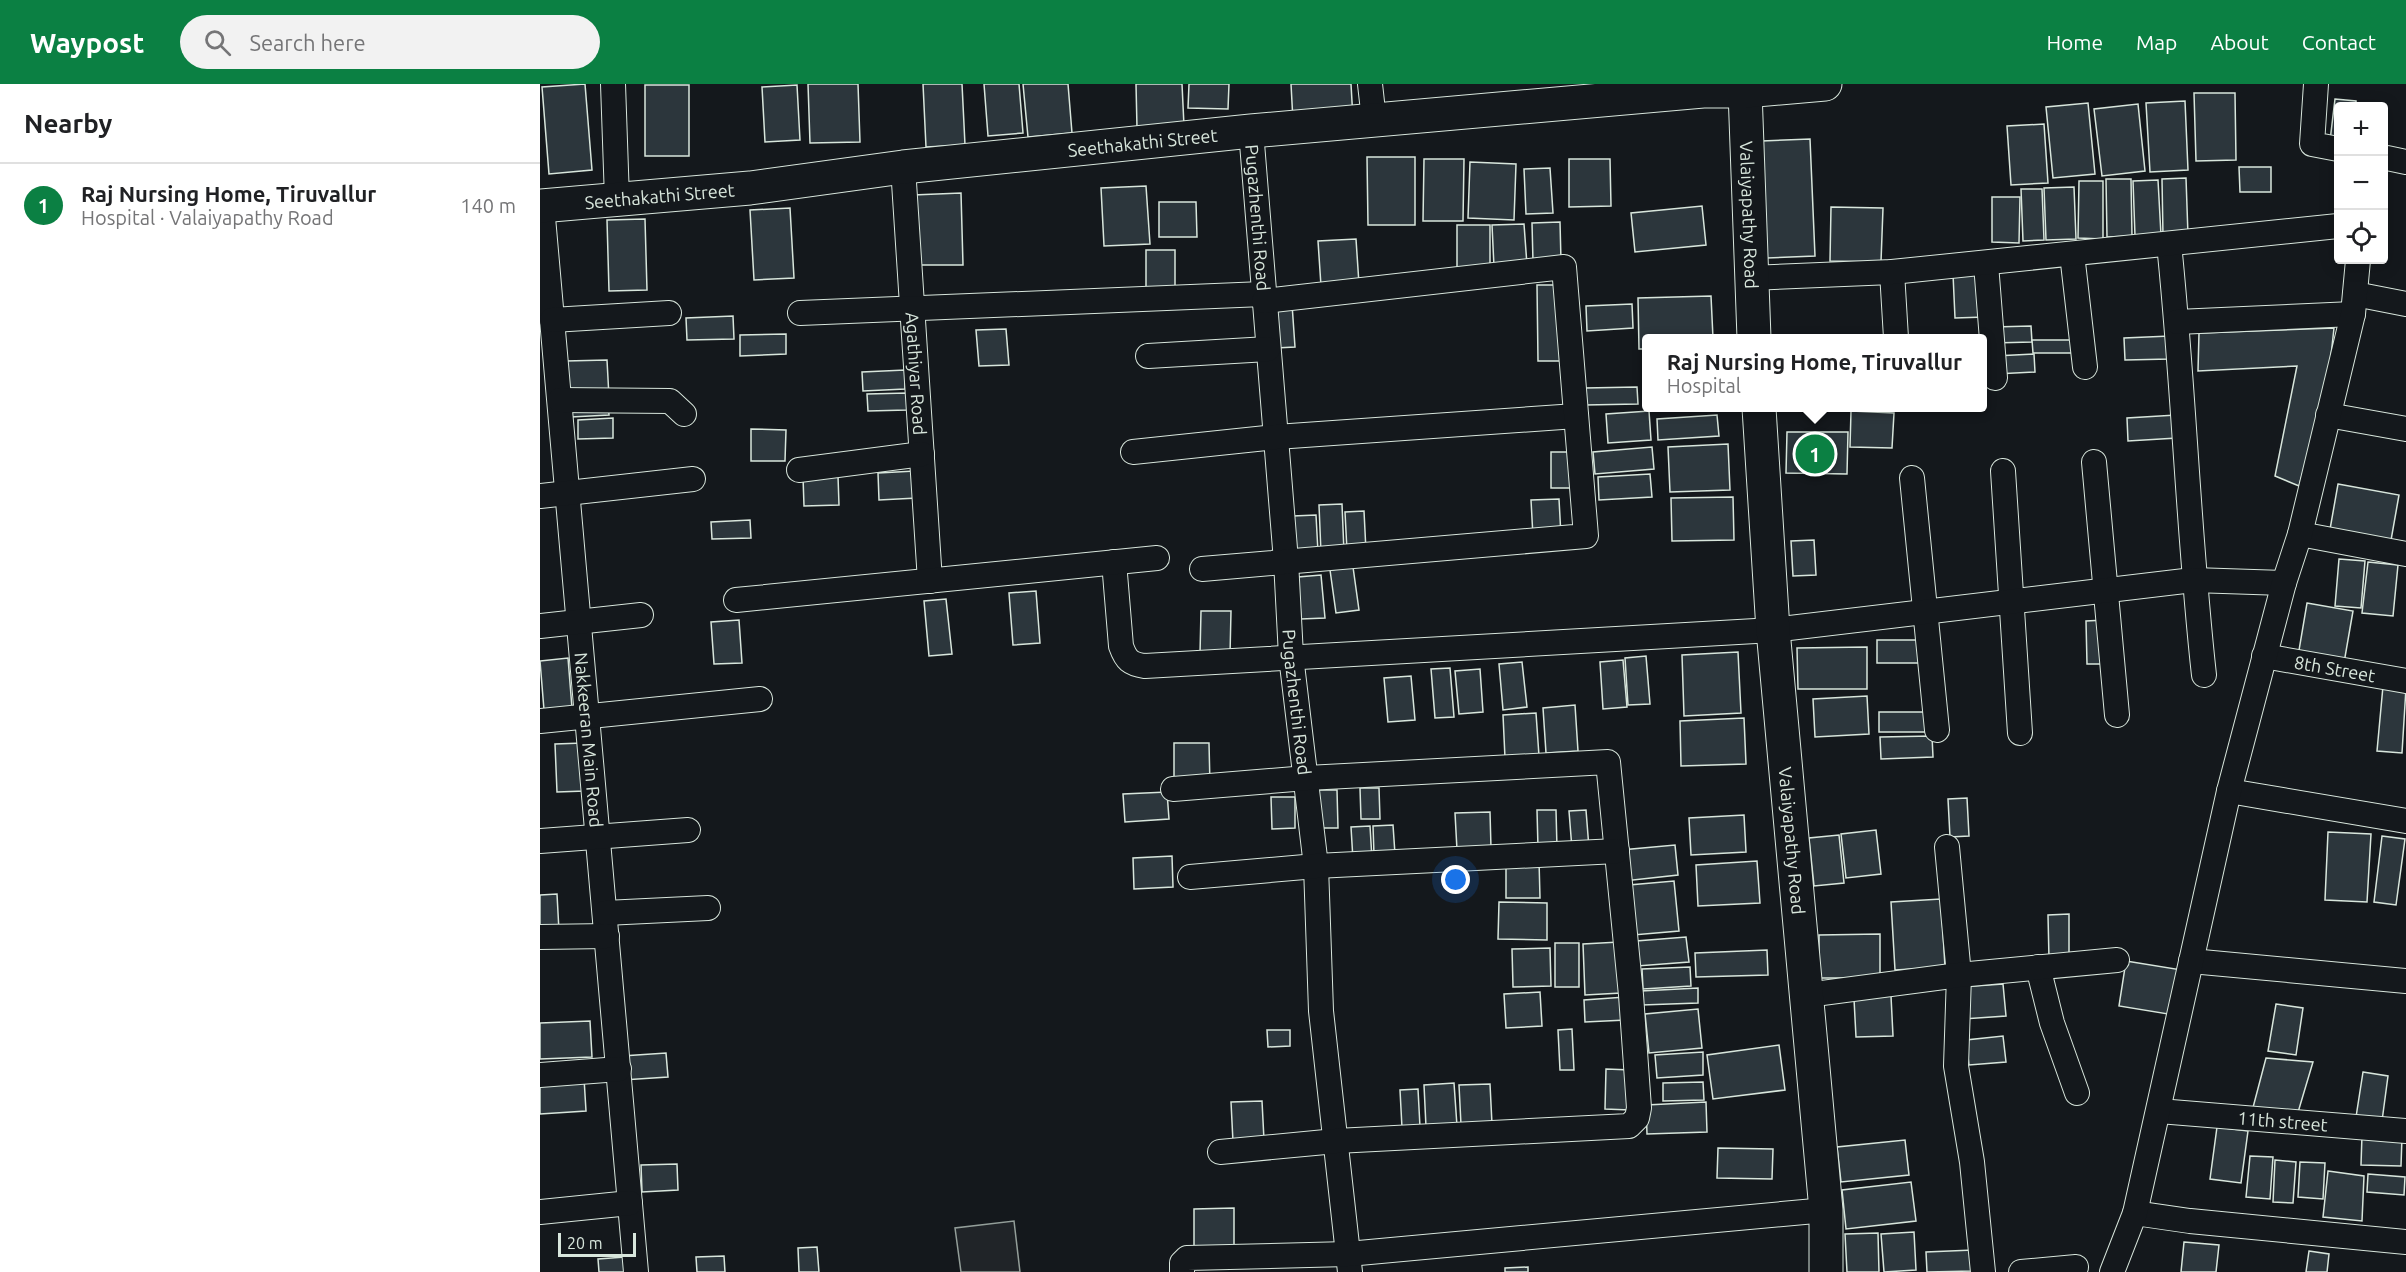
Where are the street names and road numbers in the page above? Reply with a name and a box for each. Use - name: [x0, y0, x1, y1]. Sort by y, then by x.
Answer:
- street label: Seethakathi Street: [1067, 125, 1218, 160]
- street label: Valaiyapathy Road: [1737, 141, 1762, 289]
- street label: Pugazhenthi Road: [1242, 144, 1274, 292]
- street label: Seethakathi Street: [584, 179, 735, 212]
- street label: Agathiyar Road: [902, 311, 930, 436]
- street label: Pugazhenthi Road: [1280, 629, 1315, 776]
- street label: Nakkeeran Main Road: [571, 652, 607, 828]
- street label: 8th Street: [2293, 652, 2377, 685]
- street label: Valaiyapathy Road: [1776, 766, 1809, 915]
- street label: 11th street: [2237, 1107, 2328, 1135]

